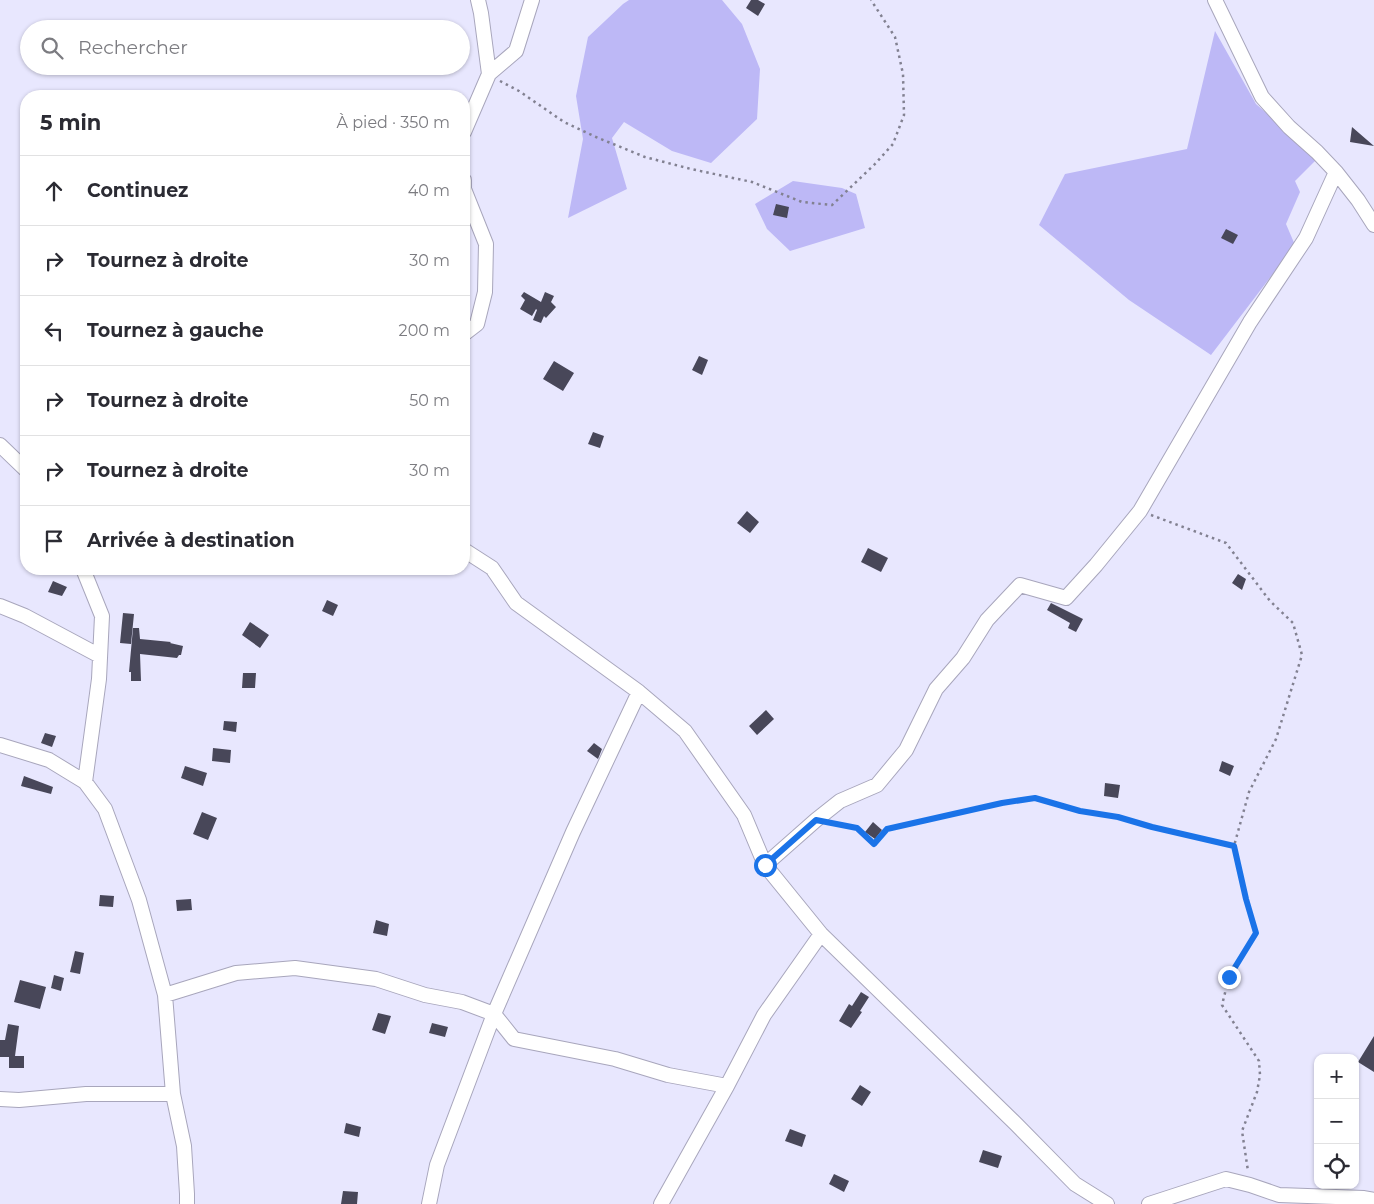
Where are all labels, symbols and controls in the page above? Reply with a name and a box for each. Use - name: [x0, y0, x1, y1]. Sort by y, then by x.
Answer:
- search box: [20, 20, 470, 75]
- icon: search: [38, 34, 66, 62]
- text: Rechercher: [78, 36, 188, 59]
- text: 5 min: [40, 110, 101, 135]
- text: À pied · 350 m: [337, 113, 450, 132]
- icon: ahead: [40, 177, 68, 205]
- text: Continuez: [87, 179, 188, 202]
- text: 40 m: [408, 181, 450, 200]
- icon: right: [40, 247, 68, 275]
- text: Tournez à droite: [87, 249, 248, 272]
- text: 30 m: [409, 251, 450, 270]
- icon: left: [40, 317, 68, 345]
- text: Tournez à gauche: [87, 319, 264, 342]
- text: 200 m: [399, 321, 450, 340]
- icon: right: [40, 387, 68, 415]
- text: Tournez à droite: [87, 389, 248, 412]
- text: 50 m: [409, 391, 450, 410]
- icon: right: [40, 457, 68, 485]
- text: Tournez à droite: [87, 459, 248, 482]
- text: 30 m: [409, 461, 450, 480]
- icon: arrive: [40, 527, 68, 555]
- text: Arrivée à destination: [87, 529, 295, 552]
- route start: [754, 854, 777, 877]
- route end: [1218, 966, 1241, 989]
- map controls: [1314, 1054, 1359, 1189]
- button: +: [1314, 1054, 1359, 1099]
- button: −: [1314, 1099, 1359, 1144]
- button: locate: [1314, 1144, 1359, 1189]

